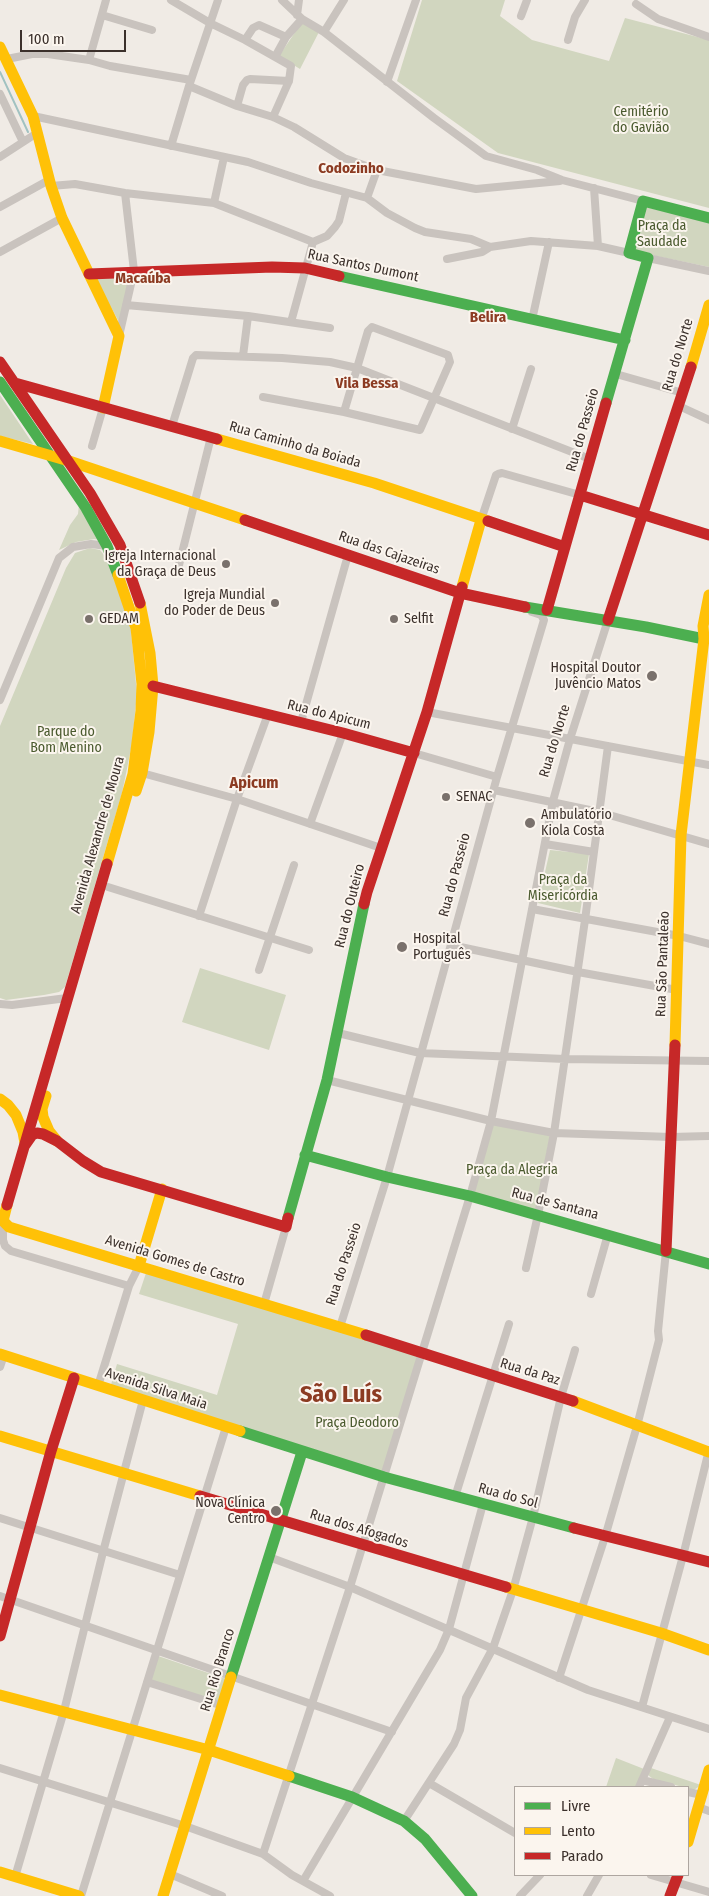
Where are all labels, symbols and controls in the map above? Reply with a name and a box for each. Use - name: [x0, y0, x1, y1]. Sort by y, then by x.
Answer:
- scale bar: [22, 20, 129, 52]
- text: 100 m: [28, 30, 65, 48]
- park label: Cemitério do Gavião: [613, 104, 669, 136]
- district label: Codozinho: [318, 160, 384, 178]
- park label: Praça da Saudade: [637, 218, 687, 250]
- street label: Rua Santos Dumont: [306, 246, 420, 286]
- district label: Macaúba: [115, 270, 171, 288]
- district label: Belira: [470, 309, 506, 327]
- street label: Rua do Norte: [659, 317, 697, 393]
- district label: Vila Bessa: [336, 375, 398, 393]
- street label: Rua do Passeio: [563, 386, 603, 474]
- street label: Rua Caminho da Boiada: [227, 418, 363, 472]
- street label: Rua das Cajazeiras: [336, 528, 442, 578]
- place label: Igreja Internacional da Graça de Deus: [105, 548, 216, 580]
- marker: Igreja Internacional da Graça de Deus: [220, 558, 232, 570]
- place label: Igreja Mundial do Poder de Deus: [164, 587, 265, 620]
- marker: Igreja Mundial do Poder de Deus: [269, 597, 281, 609]
- place label: GEDAM: [99, 611, 139, 627]
- place label: Selfit: [404, 611, 433, 627]
- marker: GEDAM: [83, 613, 95, 625]
- marker: Selfit: [388, 613, 400, 625]
- place label: Hospital Doutor Juvêncio Matos: [551, 660, 641, 692]
- marker: Hospital Doutor Juvêncio Matos: [645, 669, 659, 683]
- street label: Rua do Apicum: [285, 696, 373, 734]
- street label: Rua do Norte: [536, 703, 574, 779]
- park label: Parque do Bom Menino: [30, 724, 102, 756]
- street label: Avenida Alexandre de Moura: [67, 754, 129, 916]
- district label: Apicum: [230, 774, 278, 794]
- place label: SENAC: [456, 789, 492, 805]
- marker: SENAC: [440, 791, 452, 803]
- place label: Ambulatório Kiola Costa: [541, 807, 612, 840]
- marker: Ambulatório Kiola Costa: [523, 816, 537, 830]
- street label: Rua do Passeio: [436, 831, 474, 919]
- street label: Rua do Outeiro: [331, 862, 369, 950]
- park label: Praça da Misericórdia: [528, 872, 598, 904]
- street label: Rua São Pantaleão: [653, 911, 673, 1017]
- place label: Hospital Português: [413, 931, 471, 964]
- marker: Hospital Português: [395, 940, 409, 954]
- park label: Praça da Alegria: [466, 1162, 558, 1178]
- street label: Rua de Santana: [510, 1184, 600, 1224]
- street label: Rua do Passeio: [323, 1220, 365, 1308]
- street label: Avenida Gomes de Castro: [103, 1232, 247, 1290]
- street label: Rua da Paz: [498, 1355, 562, 1389]
- street label: Avenida Silva Maia: [103, 1365, 209, 1413]
- district label: São Luís: [300, 1381, 382, 1409]
- park label: Praça Deodoro: [315, 1415, 399, 1431]
- street label: Rua do Sol: [476, 1480, 540, 1512]
- place label: Nova Clínica Centro: [195, 1495, 265, 1528]
- marker: Nova Clínica Centro: [269, 1504, 283, 1518]
- street label: Rua dos Afogados: [308, 1506, 410, 1552]
- street label: Rua Rio Branco: [197, 1626, 239, 1714]
- legend: [514, 1786, 689, 1876]
- text: Livre: [561, 1797, 590, 1815]
- text: Lento: [561, 1822, 595, 1840]
- text: Parado: [561, 1847, 603, 1865]

